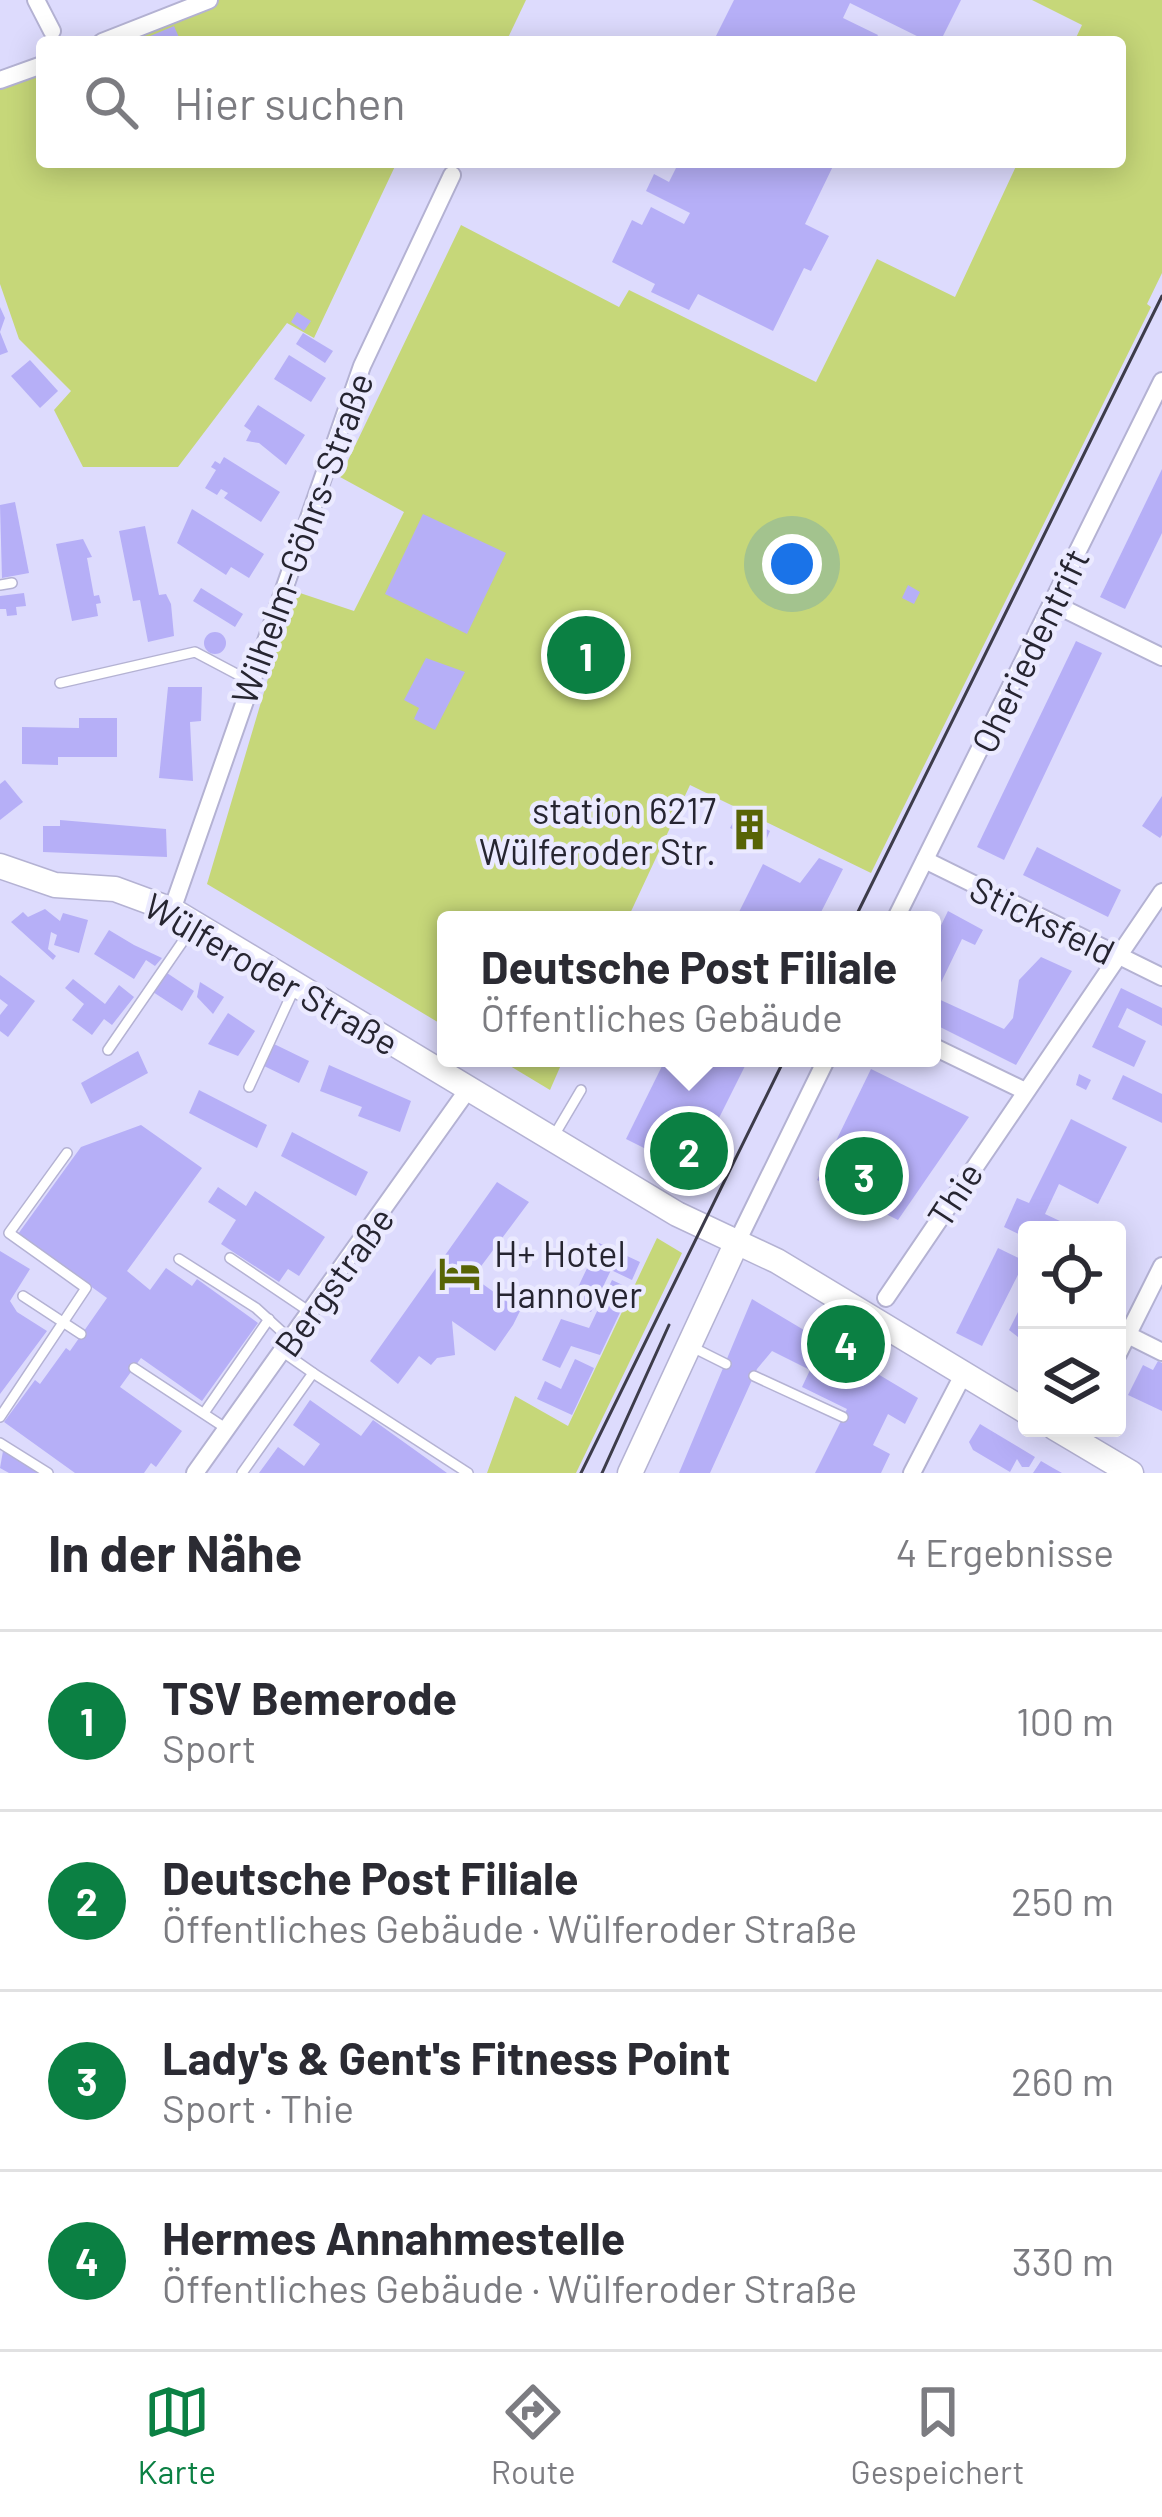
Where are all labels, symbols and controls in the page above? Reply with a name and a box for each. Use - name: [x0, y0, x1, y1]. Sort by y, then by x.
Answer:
- search box: [36, 36, 1126, 168]
- icon: search: [78, 69, 144, 135]
- text: Hier suchen: [174, 75, 406, 129]
- street label: Wilhelm-Göhrs-Straße: [221, 366, 381, 710]
- your location: [762, 534, 822, 594]
- street label: Oheriedentrift: [961, 541, 1097, 759]
- pin: 1: [547, 610, 625, 700]
- place label: station 6217 Wülferoder Str.: [479, 788, 716, 872]
- building icon: station 6217 Wülferoder Str.: [727, 807, 773, 853]
- street label: Sticksfeld: [964, 866, 1122, 972]
- street label: Wülferoder Straße: [137, 883, 407, 1063]
- popup: [437, 911, 941, 1067]
- text: Deutsche Post Filiale: [481, 939, 897, 993]
- text: Öffentliches Gebäude: [481, 993, 843, 1040]
- pin: 2: [650, 1106, 728, 1196]
- pin: 3: [825, 1131, 903, 1221]
- street label: Thie: [917, 1154, 991, 1234]
- street label: Bergstraße: [264, 1198, 402, 1364]
- map controls: [1018, 1221, 1126, 1437]
- button: locate: [1018, 1221, 1126, 1329]
- place label: H+ Hotel Hannover: [494, 1231, 642, 1315]
- hotel icon: H+ Hotel Hannover: [437, 1250, 483, 1296]
- pin: 4: [807, 1299, 885, 1389]
- button: layers: [1018, 1329, 1126, 1437]
- text: In der Nähe: [48, 1521, 302, 1582]
- text: 4 Ergebnisse: [896, 1528, 1114, 1575]
- text: TSV Bemerode: [162, 1670, 457, 1724]
- text: 1: [80, 1697, 94, 1744]
- text: 100 m: [1016, 1697, 1114, 1744]
- text: Sport: [162, 1724, 256, 1771]
- text: Deutsche Post Filiale: [162, 1850, 579, 1904]
- text: 2: [76, 1877, 98, 1924]
- text: 250 m: [1011, 1877, 1114, 1924]
- text: Öffentliches Gebäude · Wülferoder Straße: [162, 1904, 857, 1951]
- text: Lady's & Gent's Fitness Point: [162, 2030, 731, 2084]
- text: 3: [76, 2057, 98, 2104]
- text: 260 m: [1011, 2057, 1114, 2104]
- text: Sport · Thie: [162, 2084, 354, 2131]
- text: Hermes Annahmestelle: [162, 2210, 625, 2264]
- text: 4: [75, 2237, 99, 2284]
- text: 330 m: [1012, 2237, 1114, 2284]
- text: Öffentliches Gebäude · Wülferoder Straße: [162, 2264, 857, 2311]
- tab: Karte: [137, 2379, 216, 2491]
- tab: Route: [491, 2379, 576, 2491]
- tab: Gespeichert: [850, 2379, 1025, 2491]

